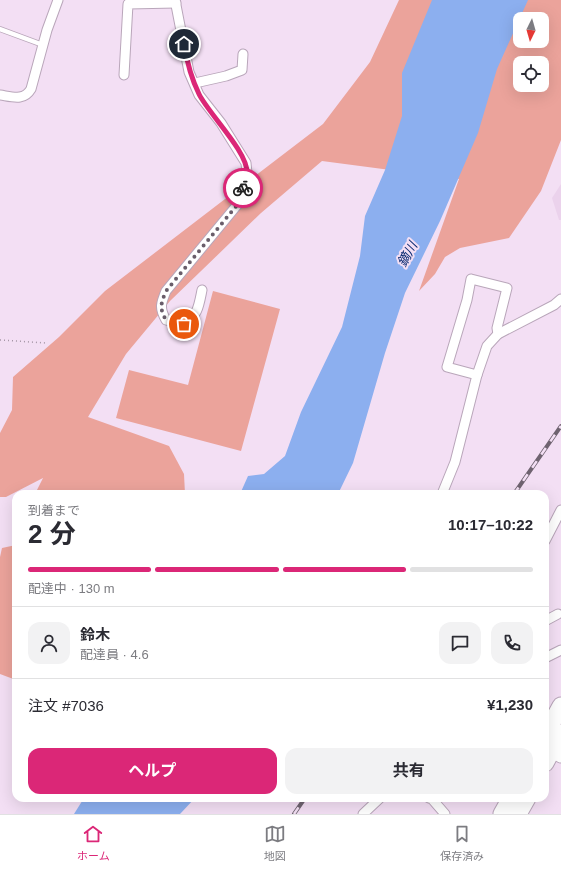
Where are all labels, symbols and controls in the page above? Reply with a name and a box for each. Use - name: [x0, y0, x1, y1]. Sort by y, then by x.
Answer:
- north arrow: [513, 12, 549, 48]
- map controls: [513, 12, 549, 92]
- pin: [167, 27, 201, 61]
- icon: home: [173, 33, 195, 55]
- button: locate: [513, 56, 549, 92]
- courier: [223, 168, 263, 208]
- icon: bike: [232, 177, 254, 199]
- water label: 鏑川: [395, 237, 421, 269]
- pin: [167, 307, 201, 341]
- icon: bag: [173, 313, 195, 335]
- text: 到着まで: [28, 503, 80, 518]
- text: 10:17–10:22: [448, 516, 533, 533]
- text: 2 分: [28, 519, 76, 549]
- text: 配達中 · 130 m: [28, 581, 115, 596]
- button: person: [28, 622, 70, 664]
- button: chat: [439, 622, 481, 664]
- button: phone: [491, 622, 533, 664]
- text: 鈴木: [80, 626, 110, 643]
- text: 配達員 · 4.6: [80, 647, 149, 662]
- text: ¥1,230: [487, 696, 533, 713]
- text: 注文 #7036: [28, 697, 104, 714]
- button: ヘルプ: [28, 748, 277, 794]
- button: 共有: [285, 748, 533, 794]
- tab: ホーム: [77, 823, 110, 863]
- tab: 地図: [264, 823, 286, 863]
- tab: 保存済み: [440, 823, 484, 863]

